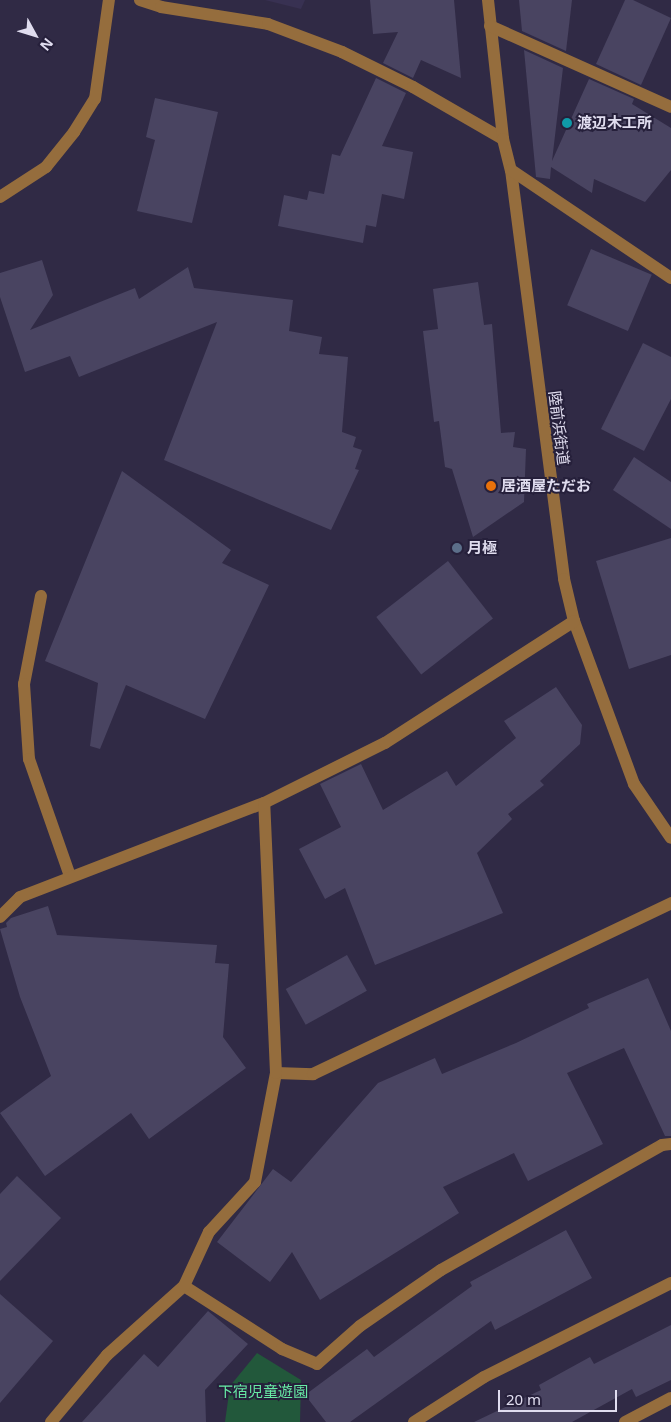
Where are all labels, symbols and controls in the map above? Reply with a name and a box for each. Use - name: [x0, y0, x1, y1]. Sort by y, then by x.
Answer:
- north arrow: [10, 10, 60, 60]
- text: N: [36, 34, 58, 55]
- place label: 渡辺木工所: [577, 114, 652, 132]
- marker: 渡辺木工所: [561, 117, 573, 129]
- street label: 陸前浜街道: [545, 390, 573, 466]
- place label: 居酒屋ただお: [501, 477, 591, 495]
- marker: 居酒屋ただお: [485, 480, 497, 492]
- place label: 月極: [467, 539, 497, 557]
- marker: 月極: [451, 542, 463, 554]
- scale bar: [501, 1380, 620, 1412]
- park label: 下宿児童遊園: [218, 1383, 308, 1401]
- text: 20 m: [506, 1389, 541, 1409]

